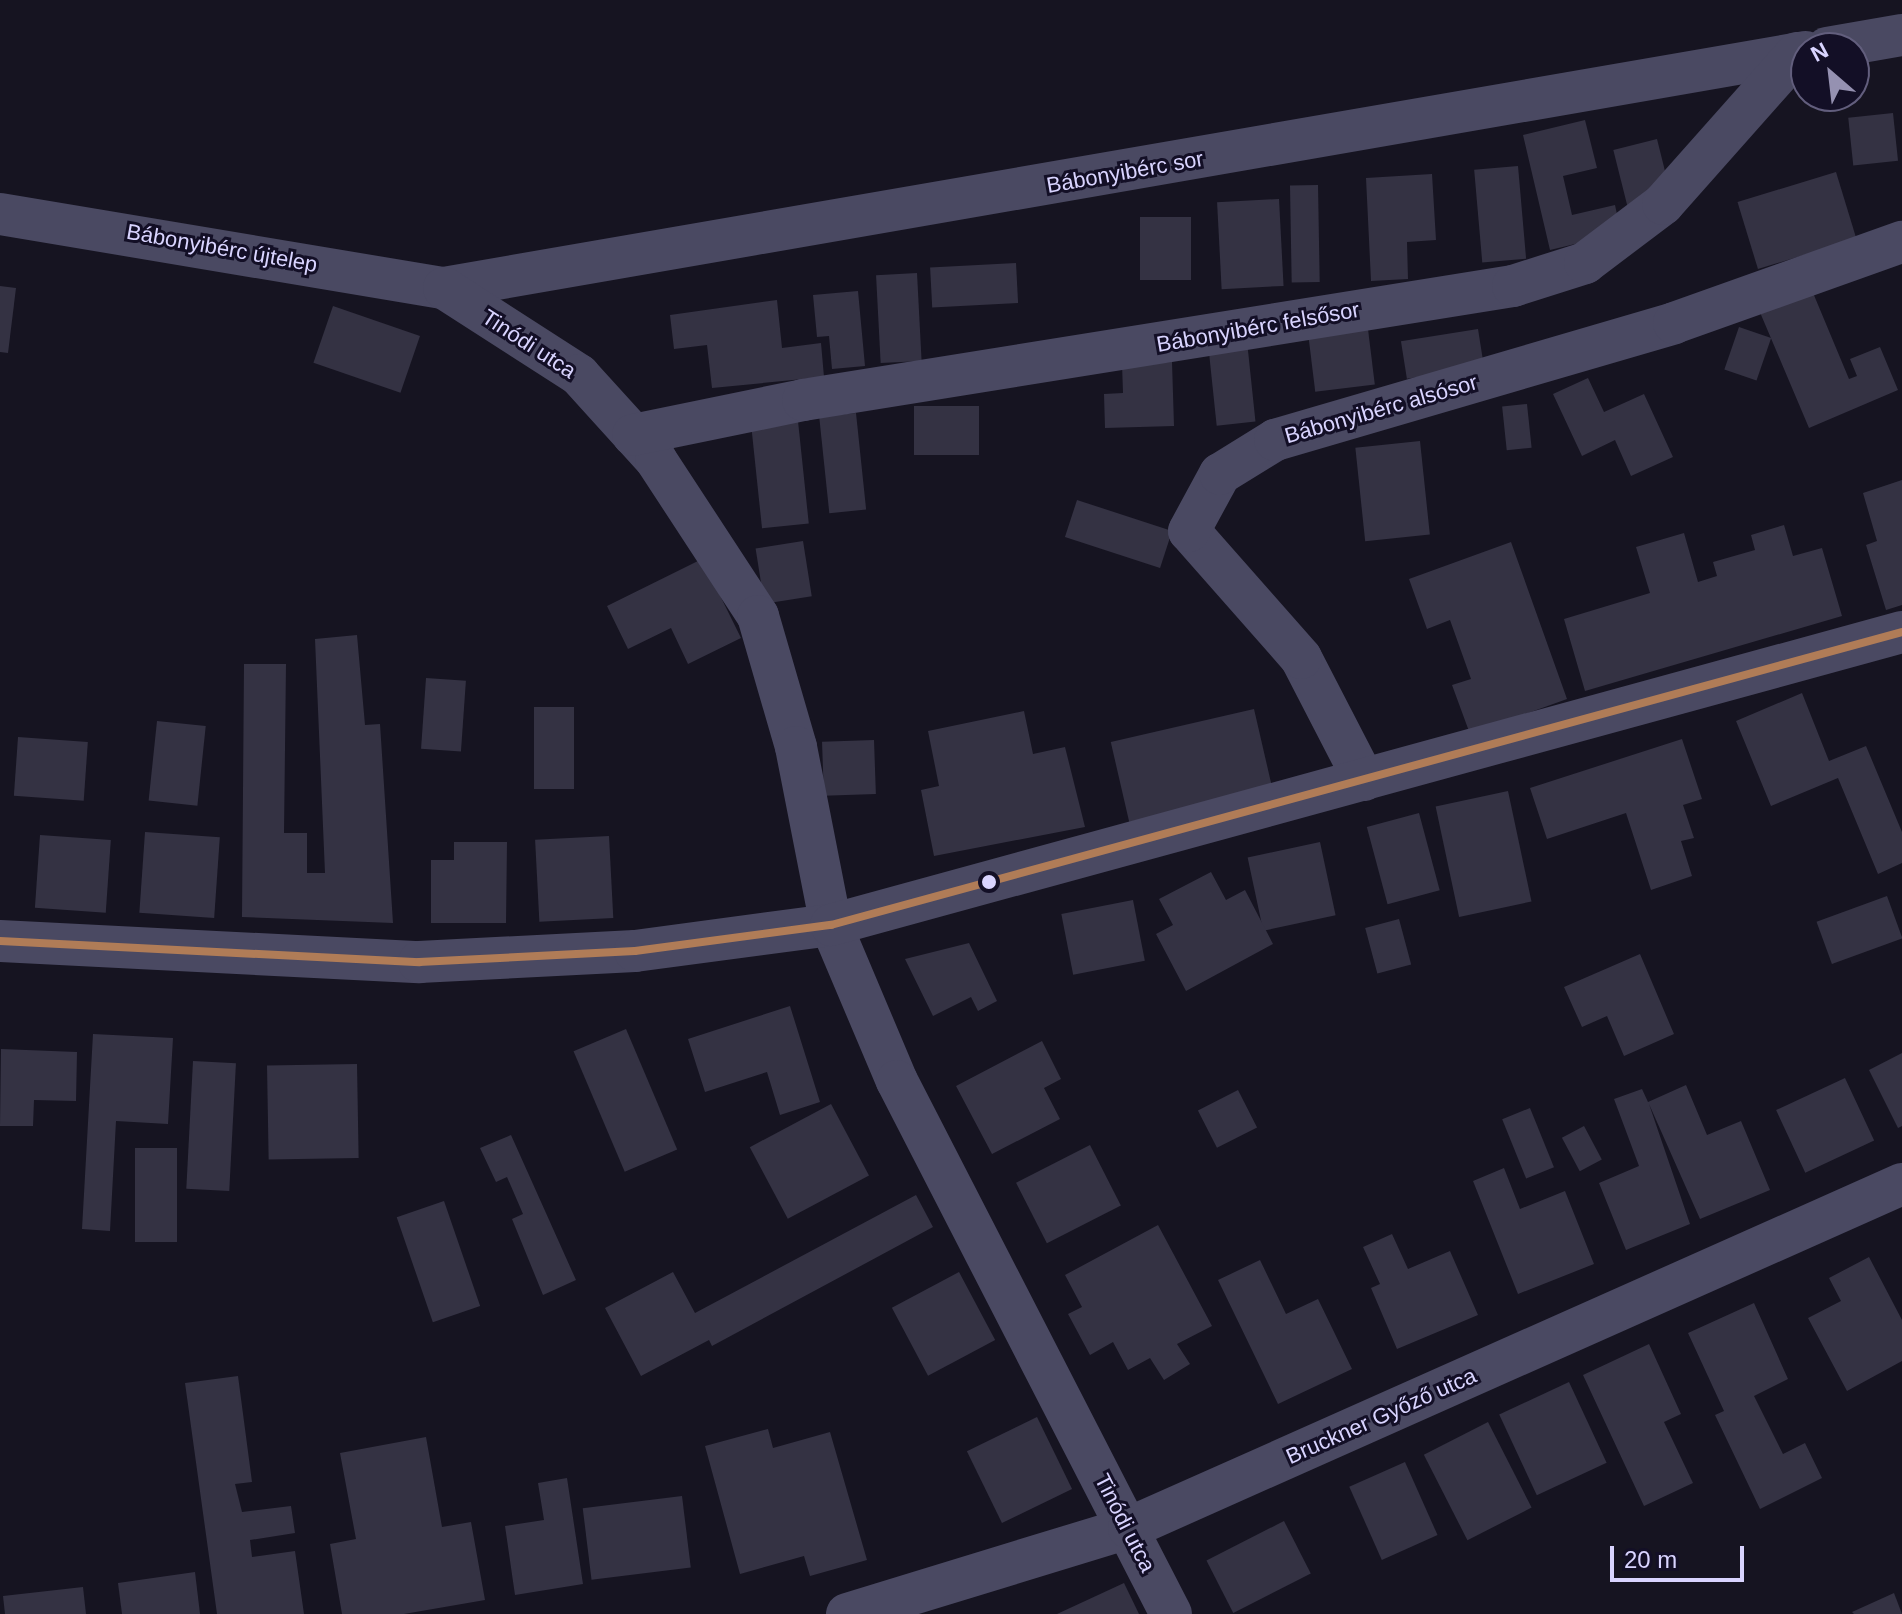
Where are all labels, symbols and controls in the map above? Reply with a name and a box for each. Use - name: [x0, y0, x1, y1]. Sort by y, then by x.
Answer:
- north arrow: [1790, 32, 1870, 112]
- text: N: [1807, 37, 1832, 67]
- street label: Bábonyibérc sor: [1044, 145, 1206, 199]
- street label: Bábonyibérc újtelep: [125, 218, 319, 278]
- street label: Bábonyibérc felsősor: [1155, 296, 1361, 358]
- street label: Tinódi utca: [477, 304, 581, 384]
- street label: Bábonyibérc alsósor: [1282, 369, 1480, 449]
- unlabelled marker: [981, 874, 997, 890]
- street label: Bruckner Győző utca: [1282, 1362, 1480, 1470]
- street label: Tinódi utca: [1089, 1469, 1161, 1577]
- scale bar: [1614, 1530, 1748, 1580]
- text: 20 m: [1624, 1546, 1677, 1573]

